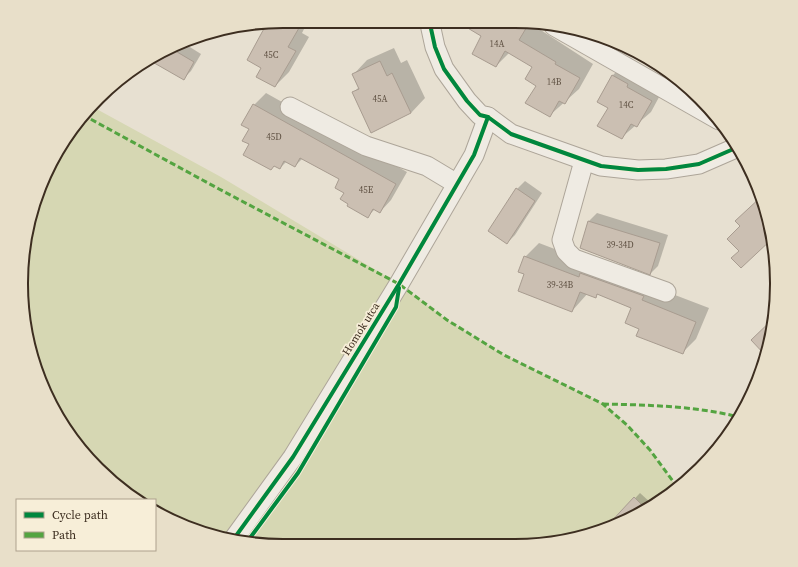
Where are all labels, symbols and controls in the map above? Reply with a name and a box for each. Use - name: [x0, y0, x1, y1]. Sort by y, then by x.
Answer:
- house number: 14A: [490, 38, 505, 50]
- house number: 45C: [264, 49, 279, 61]
- house number: 14B: [547, 76, 562, 88]
- house number: 45A: [373, 93, 388, 105]
- house number: 14C: [619, 99, 634, 111]
- house number: 45D: [266, 131, 282, 143]
- house number: 45E: [359, 184, 374, 196]
- house number: 39-34D: [606, 239, 634, 251]
- house number: 39-34B: [547, 279, 574, 291]
- street label: Homok utca: [339, 299, 383, 358]
- legend: [16, 499, 156, 551]
- text: Cycle path: [52, 507, 108, 523]
- text: Path: [52, 527, 76, 543]

